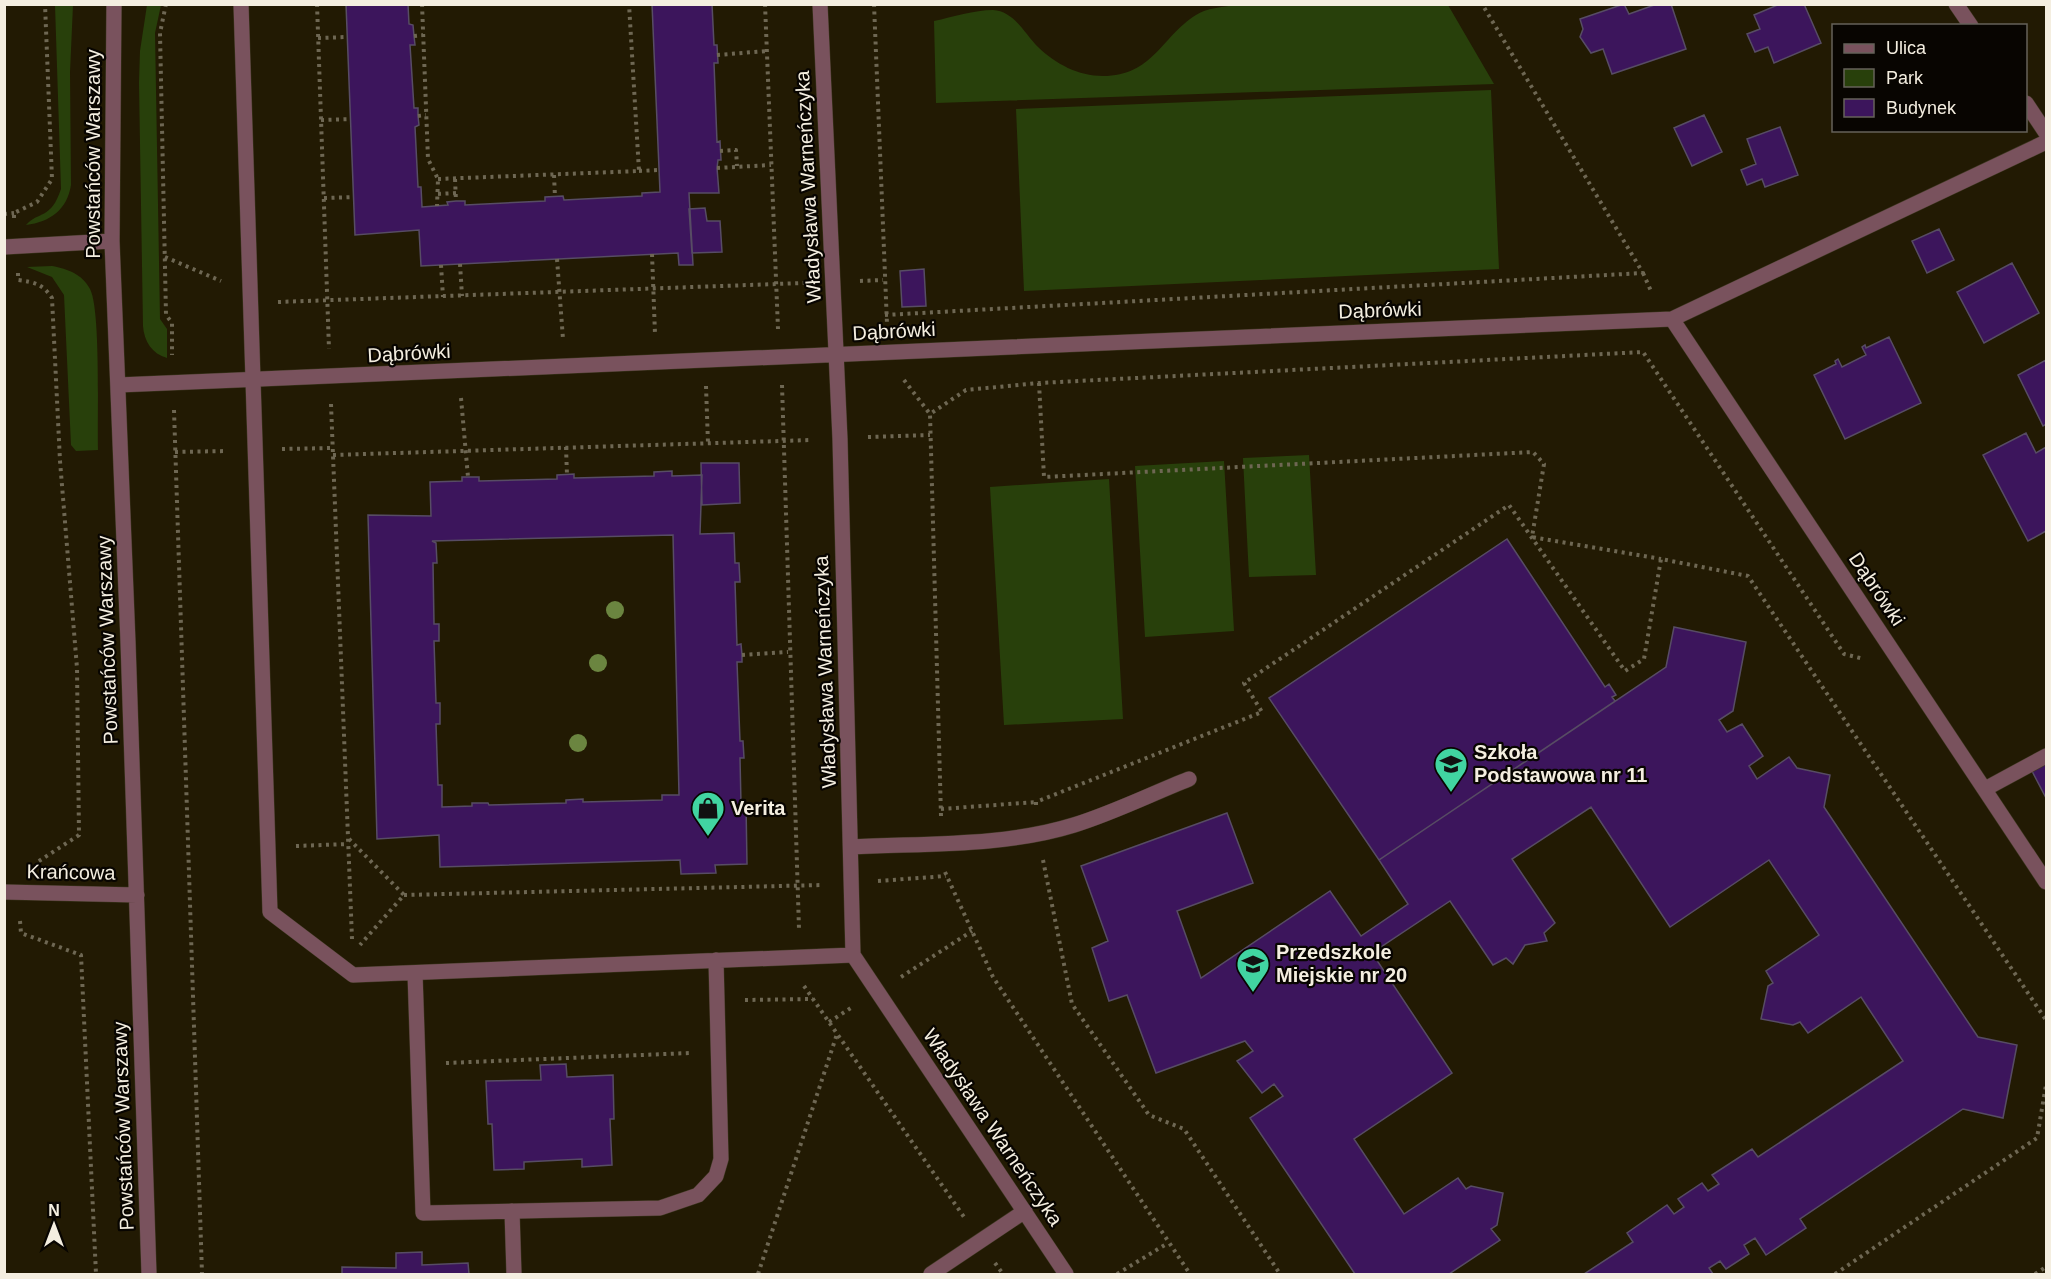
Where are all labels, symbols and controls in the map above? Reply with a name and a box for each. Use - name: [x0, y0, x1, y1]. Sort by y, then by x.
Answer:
- legend: [1832, 24, 2027, 132]
- text: Ulica: [1886, 38, 1927, 58]
- street label: Powstańców Warszawy: [82, 49, 104, 259]
- text: Park: [1886, 68, 1924, 88]
- street label: Władysława Warneńczyka: [791, 69, 825, 304]
- text: Budynek: [1886, 98, 1957, 118]
- street label: Dąbrówki: [1338, 298, 1422, 322]
- street label: Dąbrówki: [852, 318, 936, 344]
- street label: Dąbrówki: [367, 340, 451, 366]
- street label: Powstańców Warszawy: [92, 535, 122, 745]
- street label: Dąbrówki: [1845, 548, 1909, 630]
- street label: Władysława Warneńczyka: [810, 554, 840, 789]
- place label: Szkoła Podstawowa nr 11: [1474, 741, 1647, 786]
- school or university icon: Szkoła Podstawowa nr 11: [1433, 746, 1469, 793]
- shop icon: Verita: [690, 790, 726, 837]
- place label: Verita: [731, 797, 786, 819]
- street label: Krańcowa: [26, 860, 117, 884]
- place label: Przedszkole Miejskie nr 20: [1276, 941, 1407, 986]
- school or university icon: Przedszkole Miejskie nr 20: [1235, 946, 1271, 993]
- street label: Powstańców Warszawy: [108, 1021, 138, 1231]
- street label: Władysława Warneńczyka: [919, 1024, 1068, 1230]
- north arrow: [24, 1195, 84, 1255]
- text: N: [48, 1202, 60, 1219]

